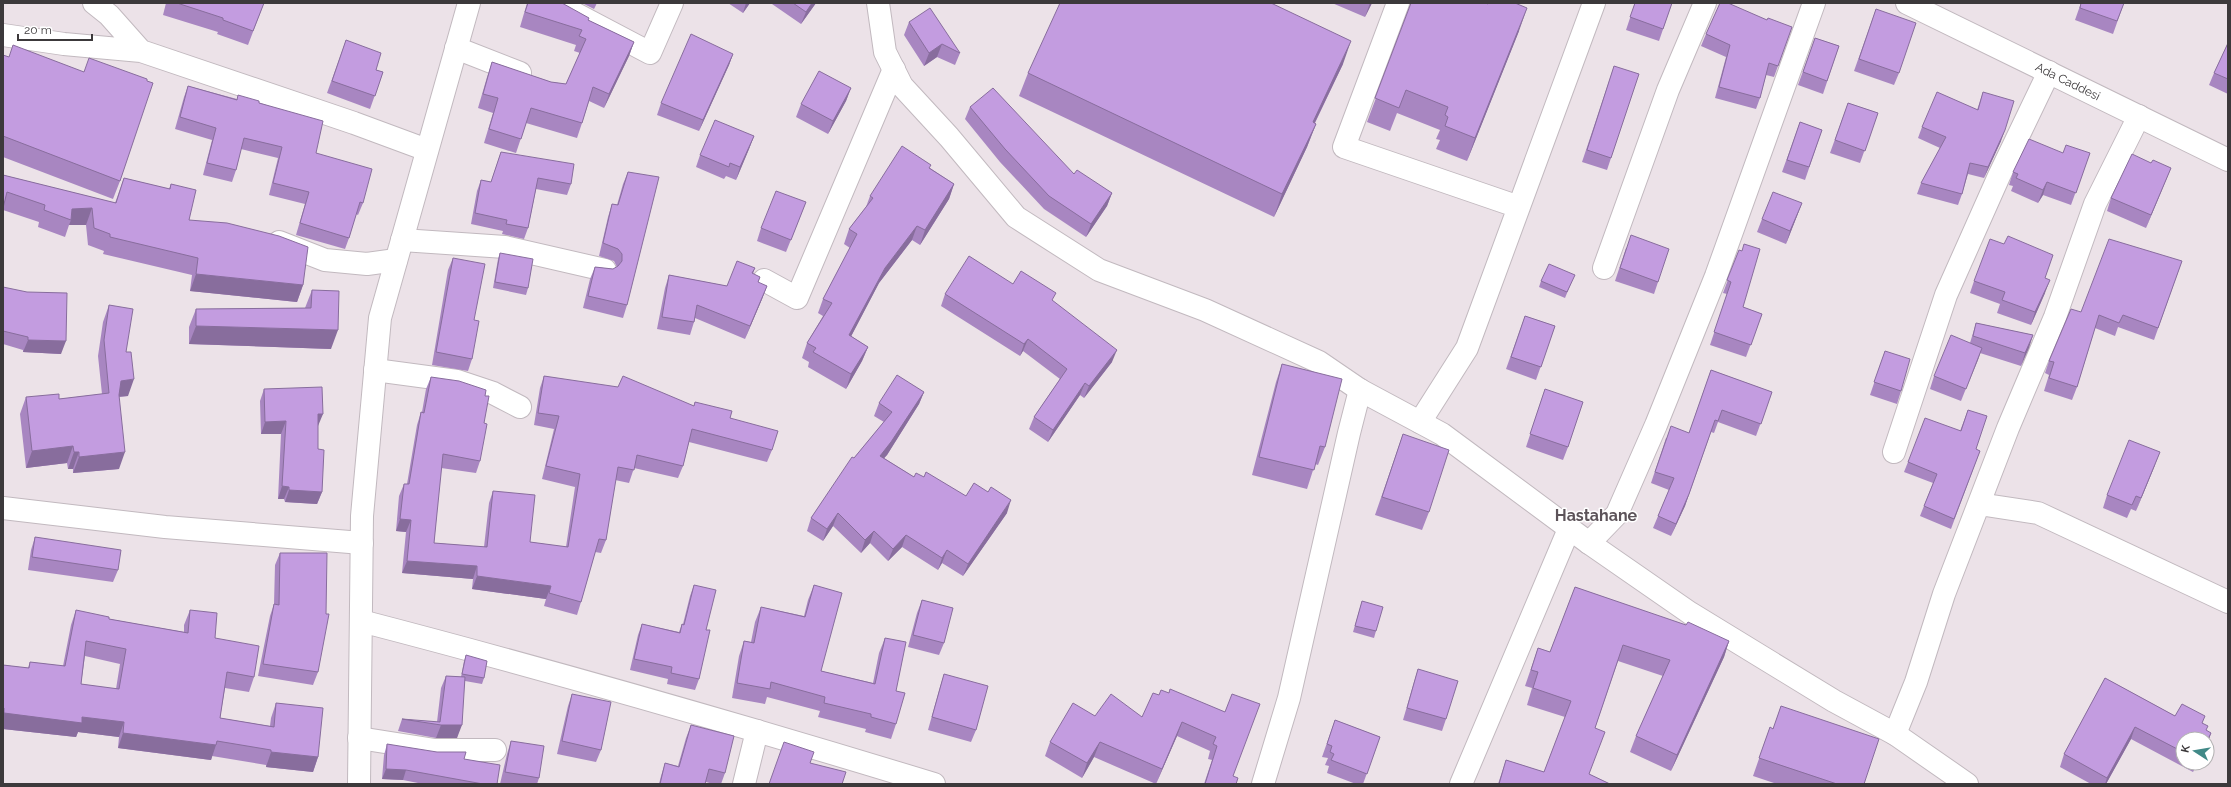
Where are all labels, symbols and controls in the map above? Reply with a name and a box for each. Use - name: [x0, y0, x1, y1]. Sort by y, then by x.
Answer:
- scale bar: [18, 16, 92, 42]
- text: 20 m: [24, 23, 52, 37]
- street label: Ada Caddesi: [2033, 60, 2102, 103]
- district label: Hastahane: [1555, 506, 1638, 525]
- north arrow: [2175, 731, 2215, 771]
- text: K: [2179, 743, 2193, 754]

